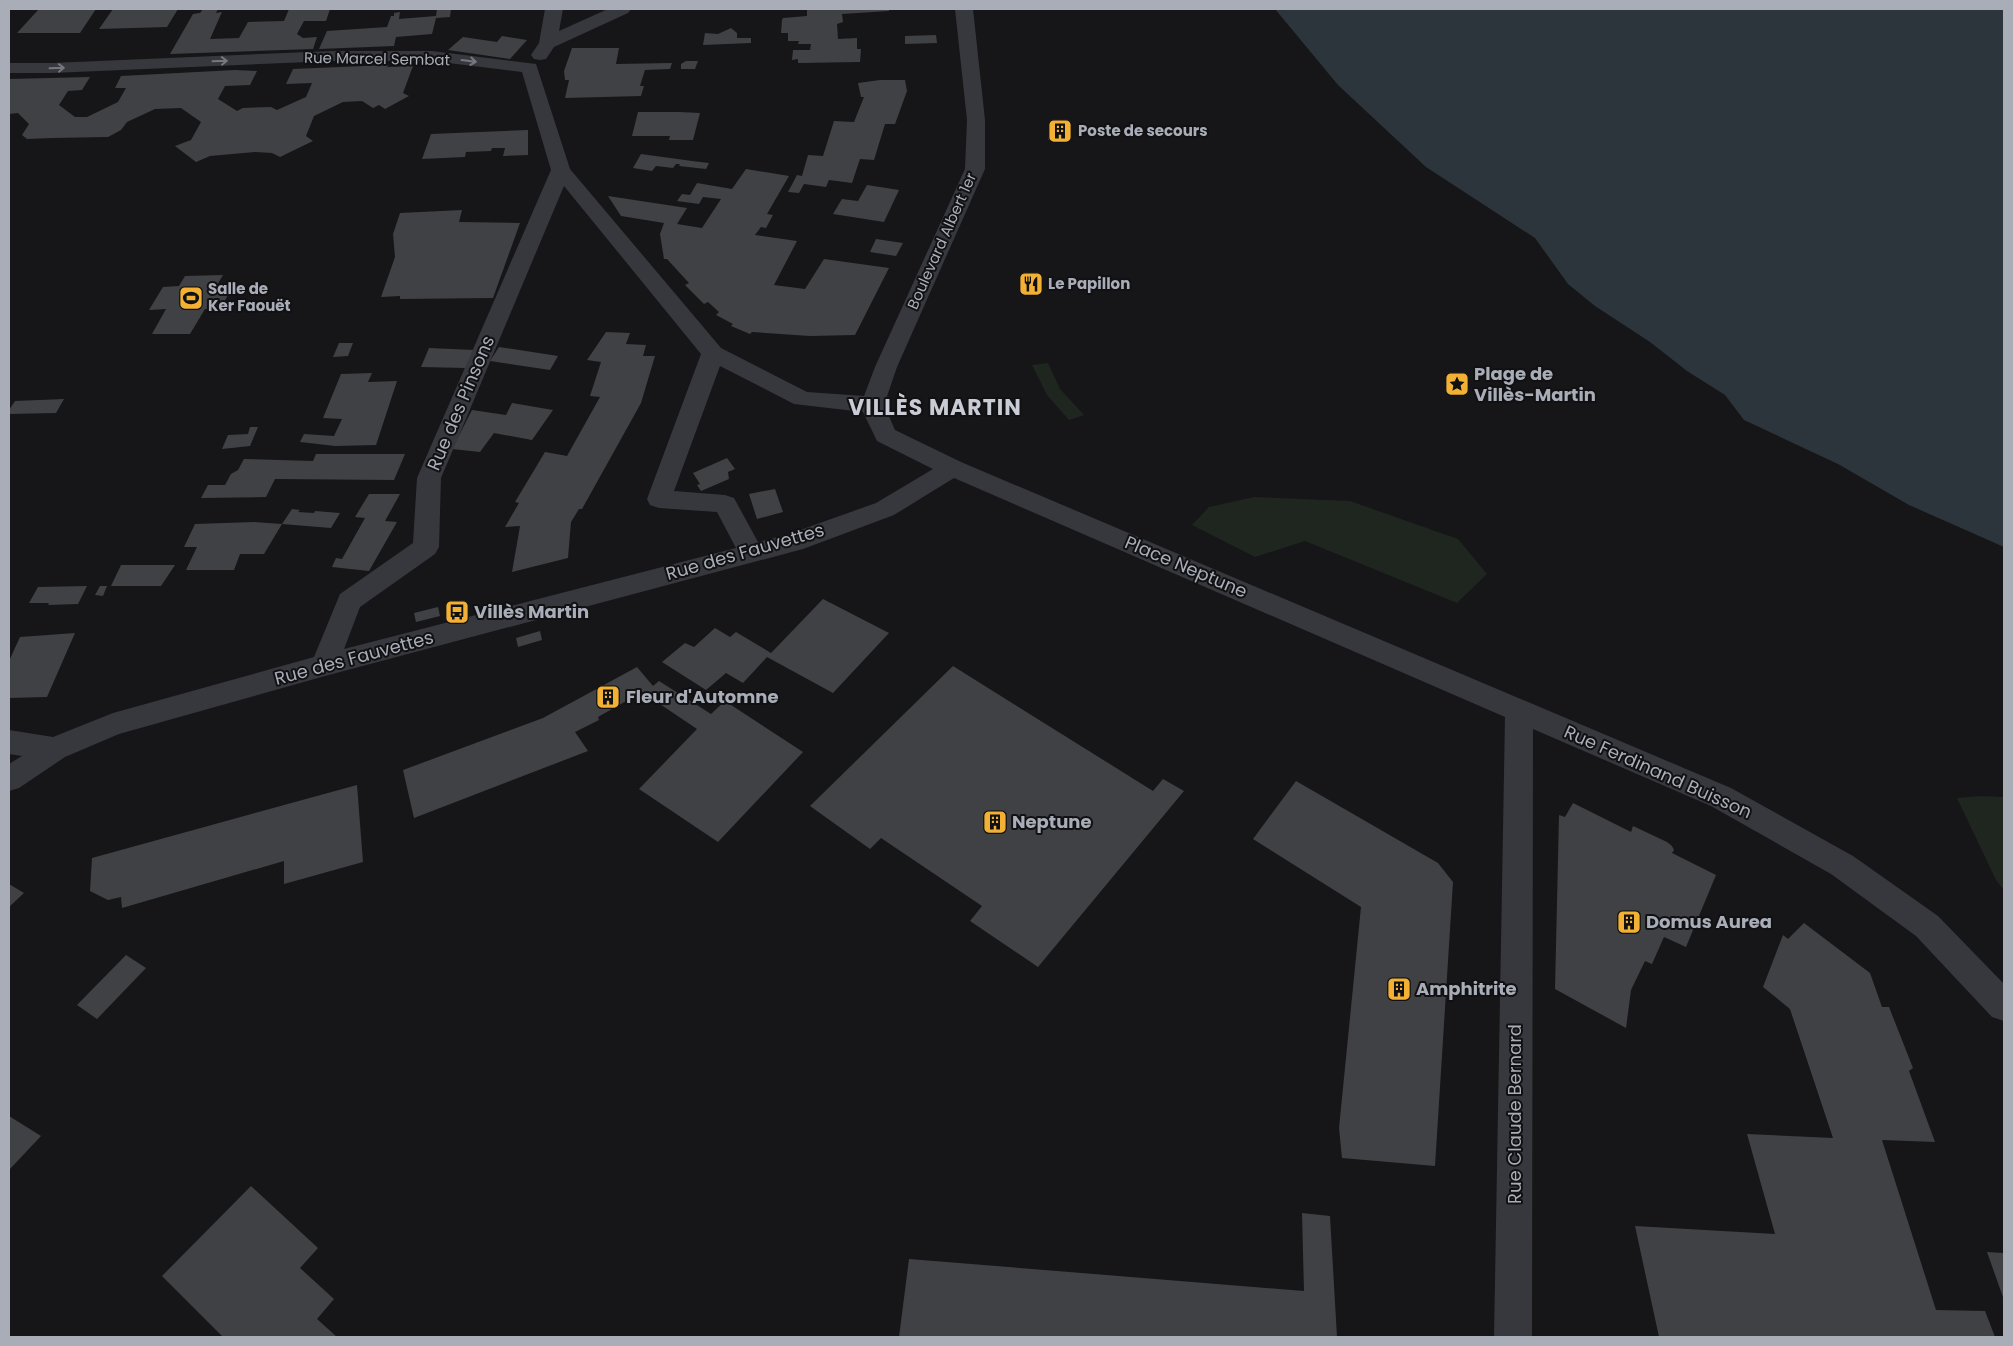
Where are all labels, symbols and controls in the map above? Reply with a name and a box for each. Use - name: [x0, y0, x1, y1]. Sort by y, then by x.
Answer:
- street label: Rue Marcel Sembat: [304, 47, 450, 70]
- one-way arrow: [212, 56, 228, 66]
- one-way arrow: [461, 56, 477, 66]
- one-way arrow: [49, 63, 65, 72]
- building icon: Poste de secours: [1047, 118, 1073, 144]
- place label: Poste de secours: [1078, 120, 1208, 141]
- street label: Boulevard Albert 1er: [902, 169, 981, 313]
- restaurant icon: Le Papillon: [1018, 271, 1044, 297]
- place label: Le Papillon: [1048, 273, 1130, 294]
- place label: Salle de Ker Faouët: [208, 278, 291, 316]
- sports icon: Salle de Ker Faouët: [178, 285, 204, 311]
- street label: Rue des Pinsons: [421, 332, 500, 474]
- place label: Plage de Villès-Martin: [1474, 361, 1596, 407]
- place icon: Plage de Villès-Martin: [1444, 371, 1470, 397]
- district label: VILLÈS MARTIN: [848, 392, 1022, 423]
- street label: Rue des Fauvettes: [663, 517, 827, 586]
- street label: Place Neptune: [1121, 530, 1251, 604]
- bus stop icon: Villès Martin: [444, 599, 470, 625]
- place label: Villès Martin: [474, 599, 589, 624]
- street label: Rue des Fauvettes: [272, 624, 436, 691]
- building icon: Fleur d'Automne: [595, 684, 621, 710]
- place label: Fleur d'Automne: [626, 684, 779, 709]
- street label: Rue Ferdinand Buisson: [1560, 719, 1756, 824]
- building icon: Neptune: [982, 809, 1008, 835]
- place label: Neptune: [1012, 809, 1092, 834]
- building icon: Domus Aurea: [1616, 909, 1642, 935]
- place label: Domus Aurea: [1646, 909, 1772, 934]
- building icon: Amphitrite: [1386, 976, 1412, 1002]
- place label: Amphitrite: [1416, 976, 1517, 1001]
- street label: Rue Claude Bernard: [1502, 1024, 1527, 1204]

